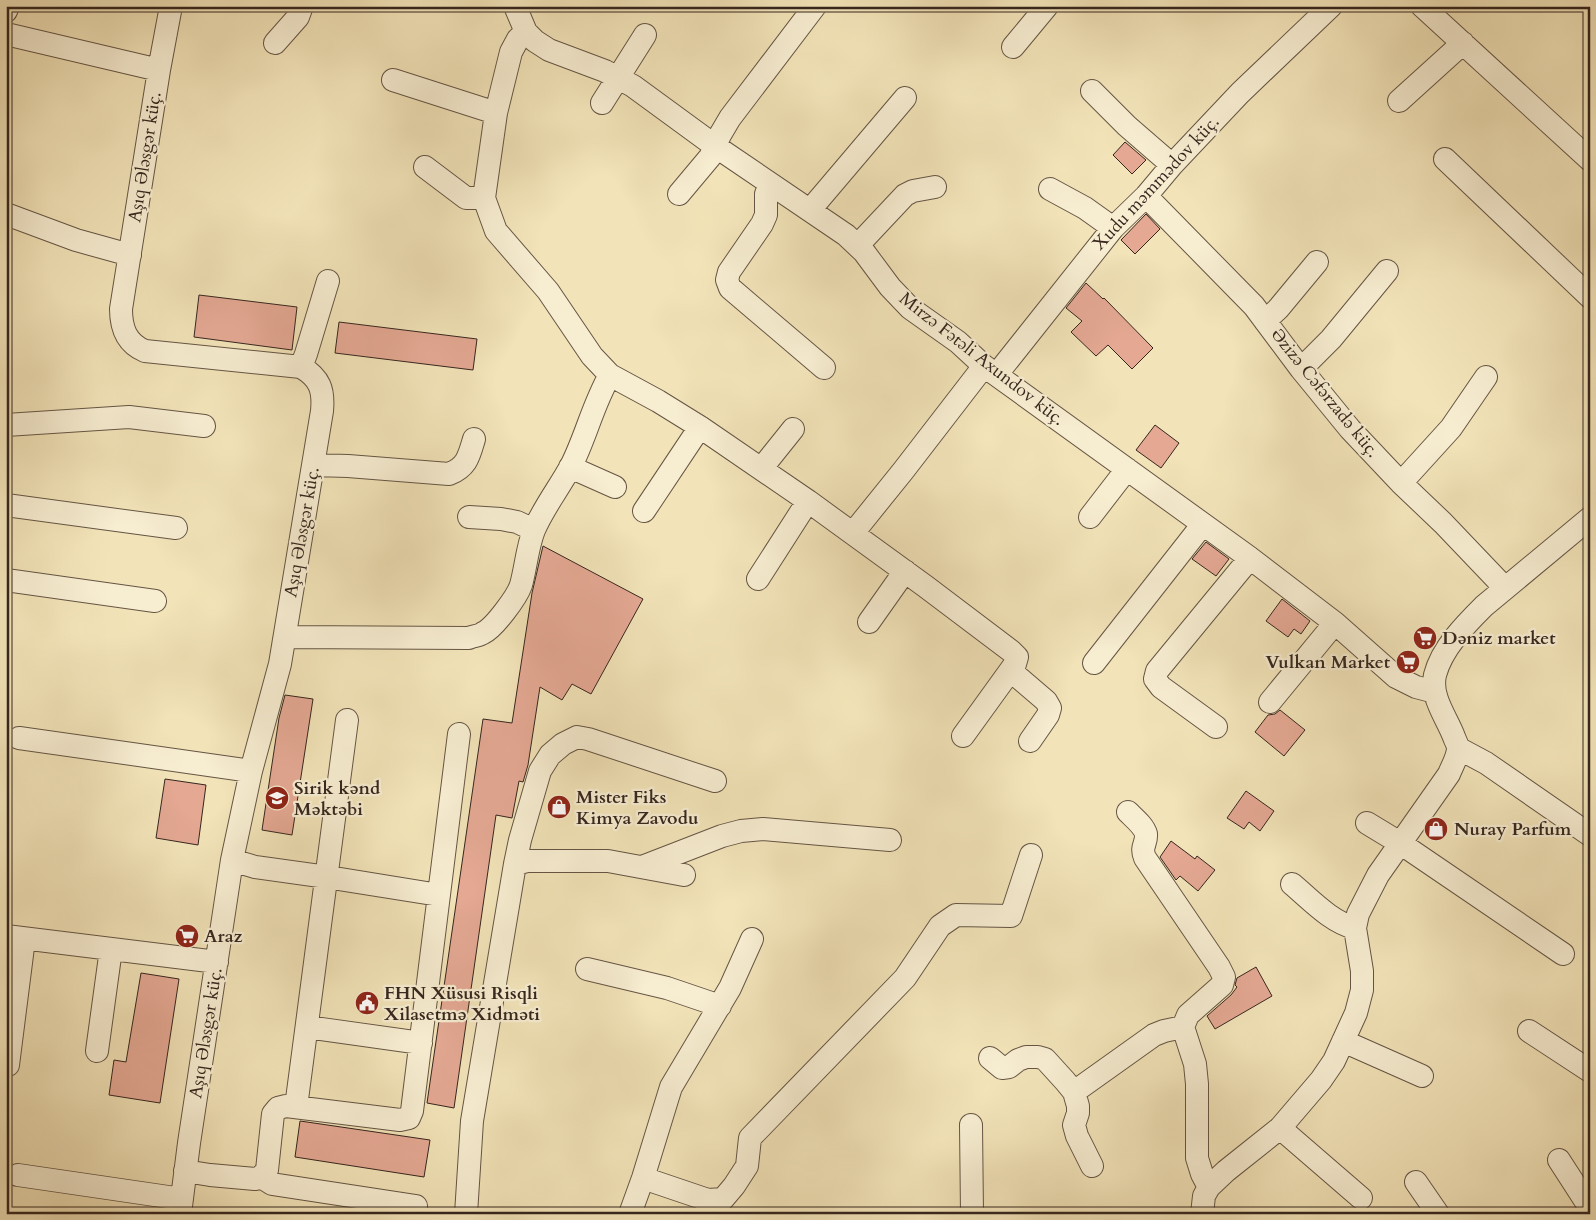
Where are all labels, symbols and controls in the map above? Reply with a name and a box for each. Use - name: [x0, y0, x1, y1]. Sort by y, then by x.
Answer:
- street label: Aşıq Ələsgər küç.: [122, 90, 168, 224]
- street label: Xudu məmmədov küç.: [1087, 110, 1225, 256]
- street label: Mirzə Fətəli Axundov küç.: [894, 286, 1070, 432]
- street label: Əzizə Cəfərzadə küç.: [1265, 323, 1385, 463]
- street label: Aşıq Ələsgər küç.: [278, 465, 326, 599]
- supermarket icon: Dəniz market: [1412, 625, 1438, 651]
- place label: Dəniz market: [1442, 626, 1556, 651]
- supermarket icon: Vulkan Market: [1395, 649, 1421, 675]
- place label: Vulkan Market: [1266, 650, 1391, 675]
- place label: Sirik kənd Məktəbi: [294, 776, 381, 822]
- school or university icon: Sirik kənd Məktəbi: [264, 785, 290, 811]
- place label: Mister Fiks Kimya Zavodu: [576, 785, 699, 831]
- shop icon: Mister Fiks Kimya Zavodu: [546, 794, 572, 820]
- shop icon: Nuray Parfum: [1423, 816, 1449, 842]
- place label: Nuray Parfum: [1454, 817, 1572, 842]
- supermarket icon: Araz: [174, 923, 200, 949]
- place label: Araz: [204, 924, 243, 949]
- street label: Aşıq Ələsgər küç.: [183, 966, 229, 1100]
- place label: FHN Xüsusi Risqli Xilasetmə Xidməti: [384, 981, 540, 1027]
- public building icon: FHN Xüsusi Risqli Xilasetmə Xidməti: [354, 990, 380, 1016]

